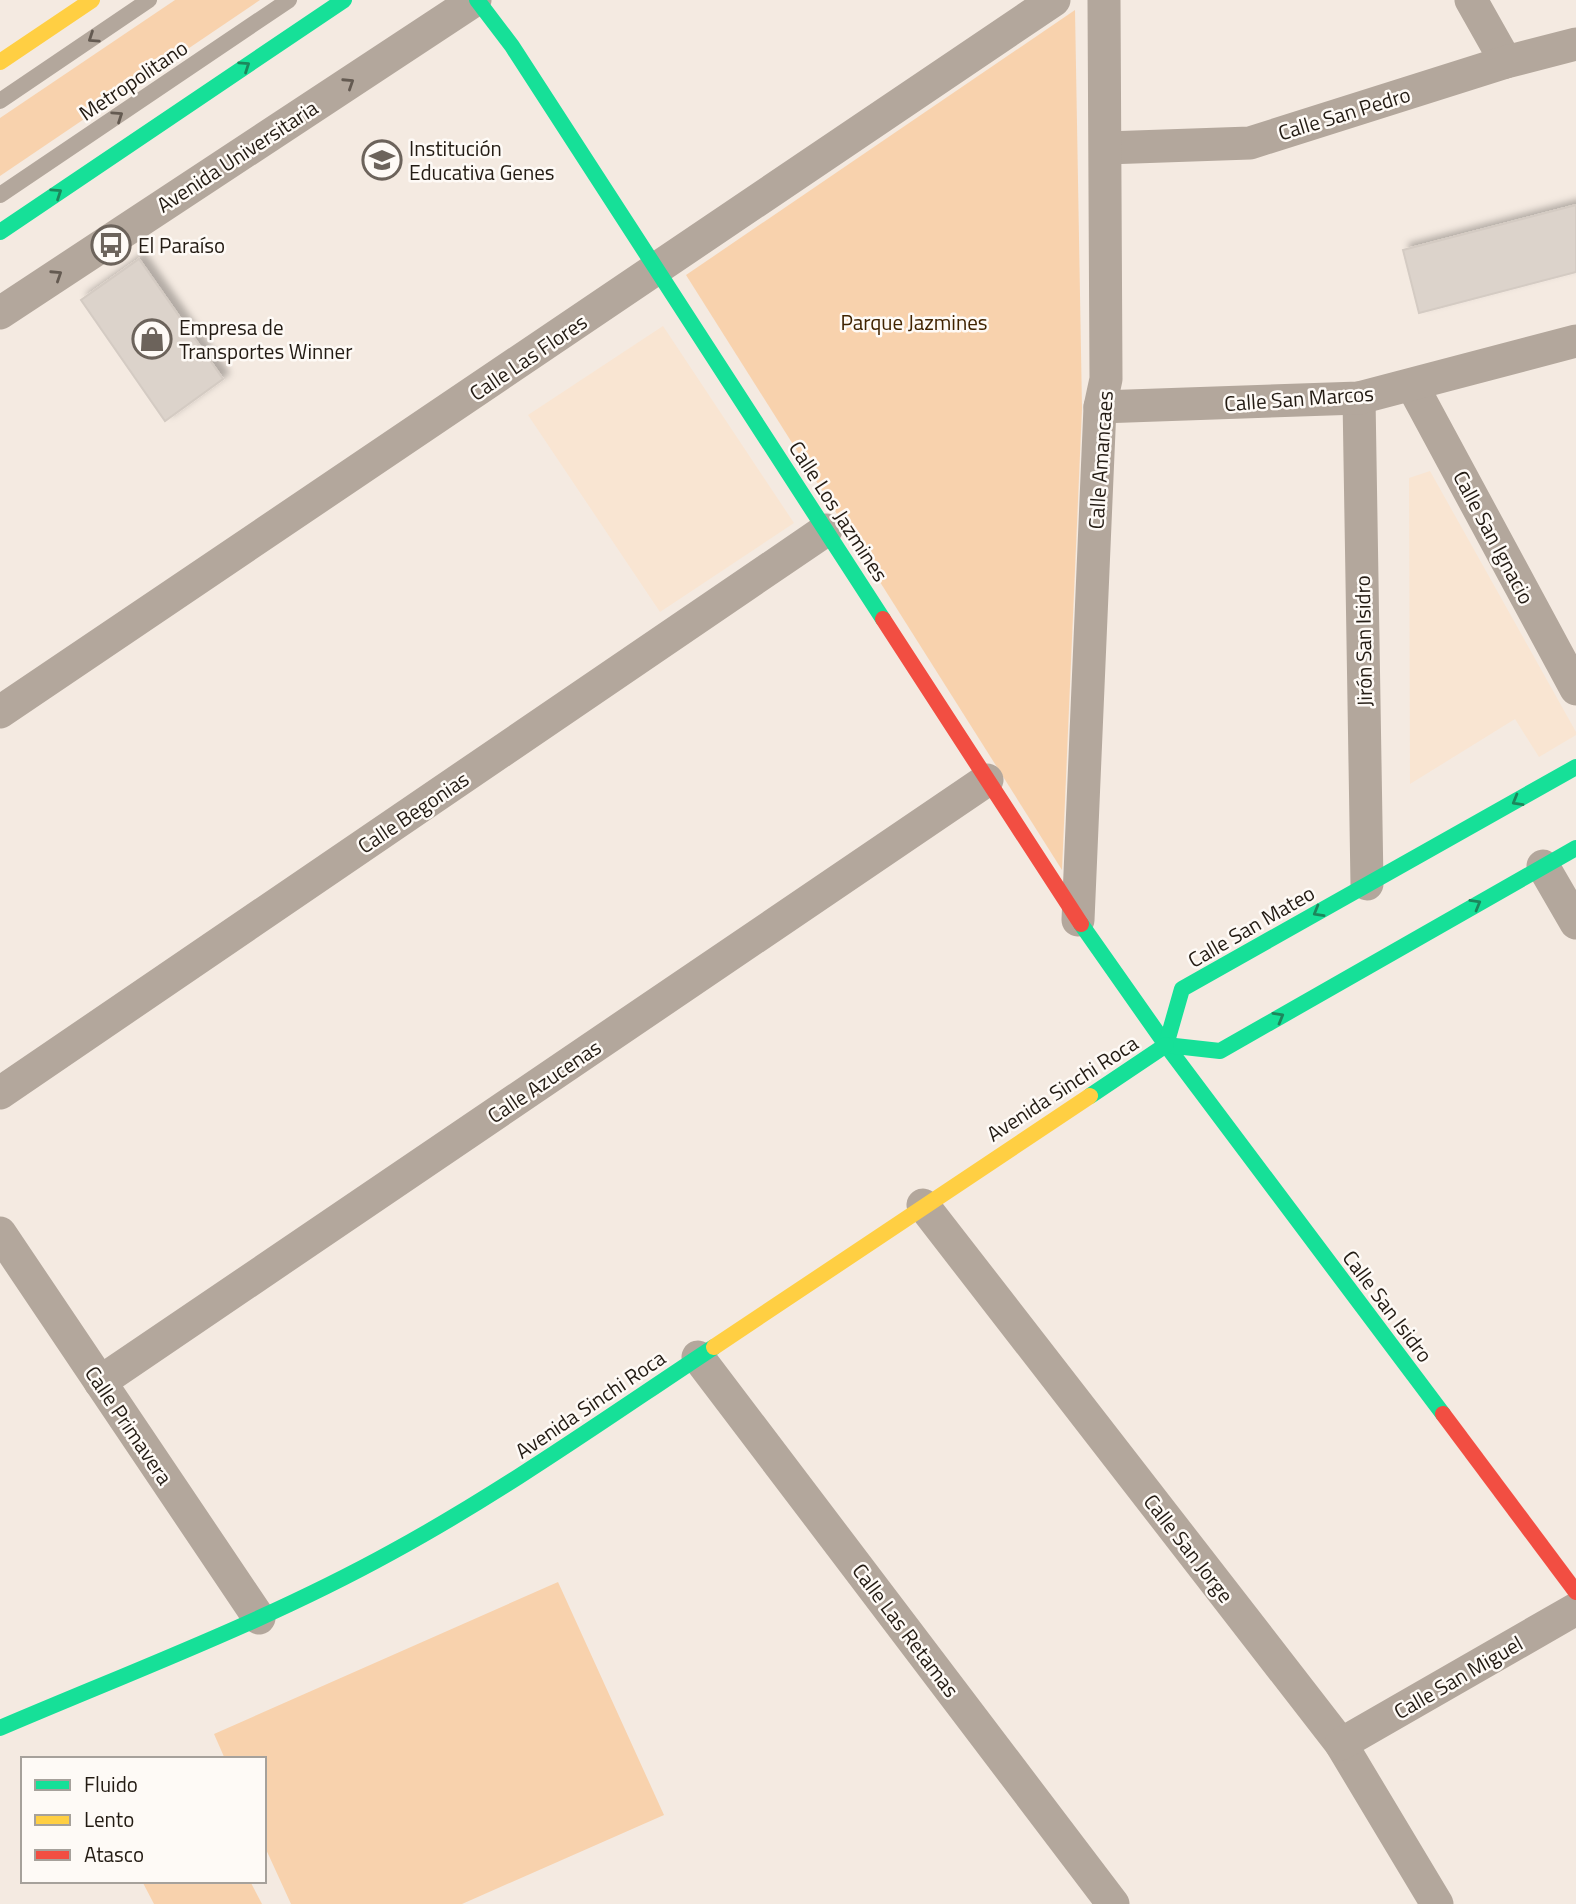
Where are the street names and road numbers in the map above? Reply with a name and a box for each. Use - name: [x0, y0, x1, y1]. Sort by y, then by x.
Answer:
- street label: Metropolitano: [72, 32, 194, 128]
- street label: Calle San Pedro: [1274, 78, 1414, 148]
- street label: Avenida Universitaria: [150, 92, 324, 220]
- street label: Calle Las Flores: [463, 306, 593, 408]
- street label: Calle San Marcos: [1223, 377, 1375, 419]
- street label: Calle Amancaes: [1079, 390, 1121, 530]
- street label: Calle Los Jazmines: [781, 434, 897, 588]
- street label: Calle San Ignacio: [1445, 465, 1543, 609]
- street label: Jirón San Isidro: [1346, 575, 1380, 707]
- street label: Calle Begonias: [351, 763, 475, 861]
- street label: Calle San Mateo: [1182, 877, 1320, 975]
- street label: Avenida Sinchi Roca: [980, 1027, 1145, 1149]
- street label: Calle Azucenas: [481, 1031, 607, 1131]
- street label: Calle San Isidro: [1335, 1243, 1441, 1369]
- street label: Avenida Sinchi Roca: [508, 1341, 672, 1466]
- street label: Calle Primavera: [77, 1359, 181, 1491]
- street label: Calle San Jorge: [1136, 1487, 1242, 1609]
- street label: Calle Las Retamas: [845, 1556, 967, 1704]
- street label: Calle San Miguel: [1388, 1627, 1528, 1727]

